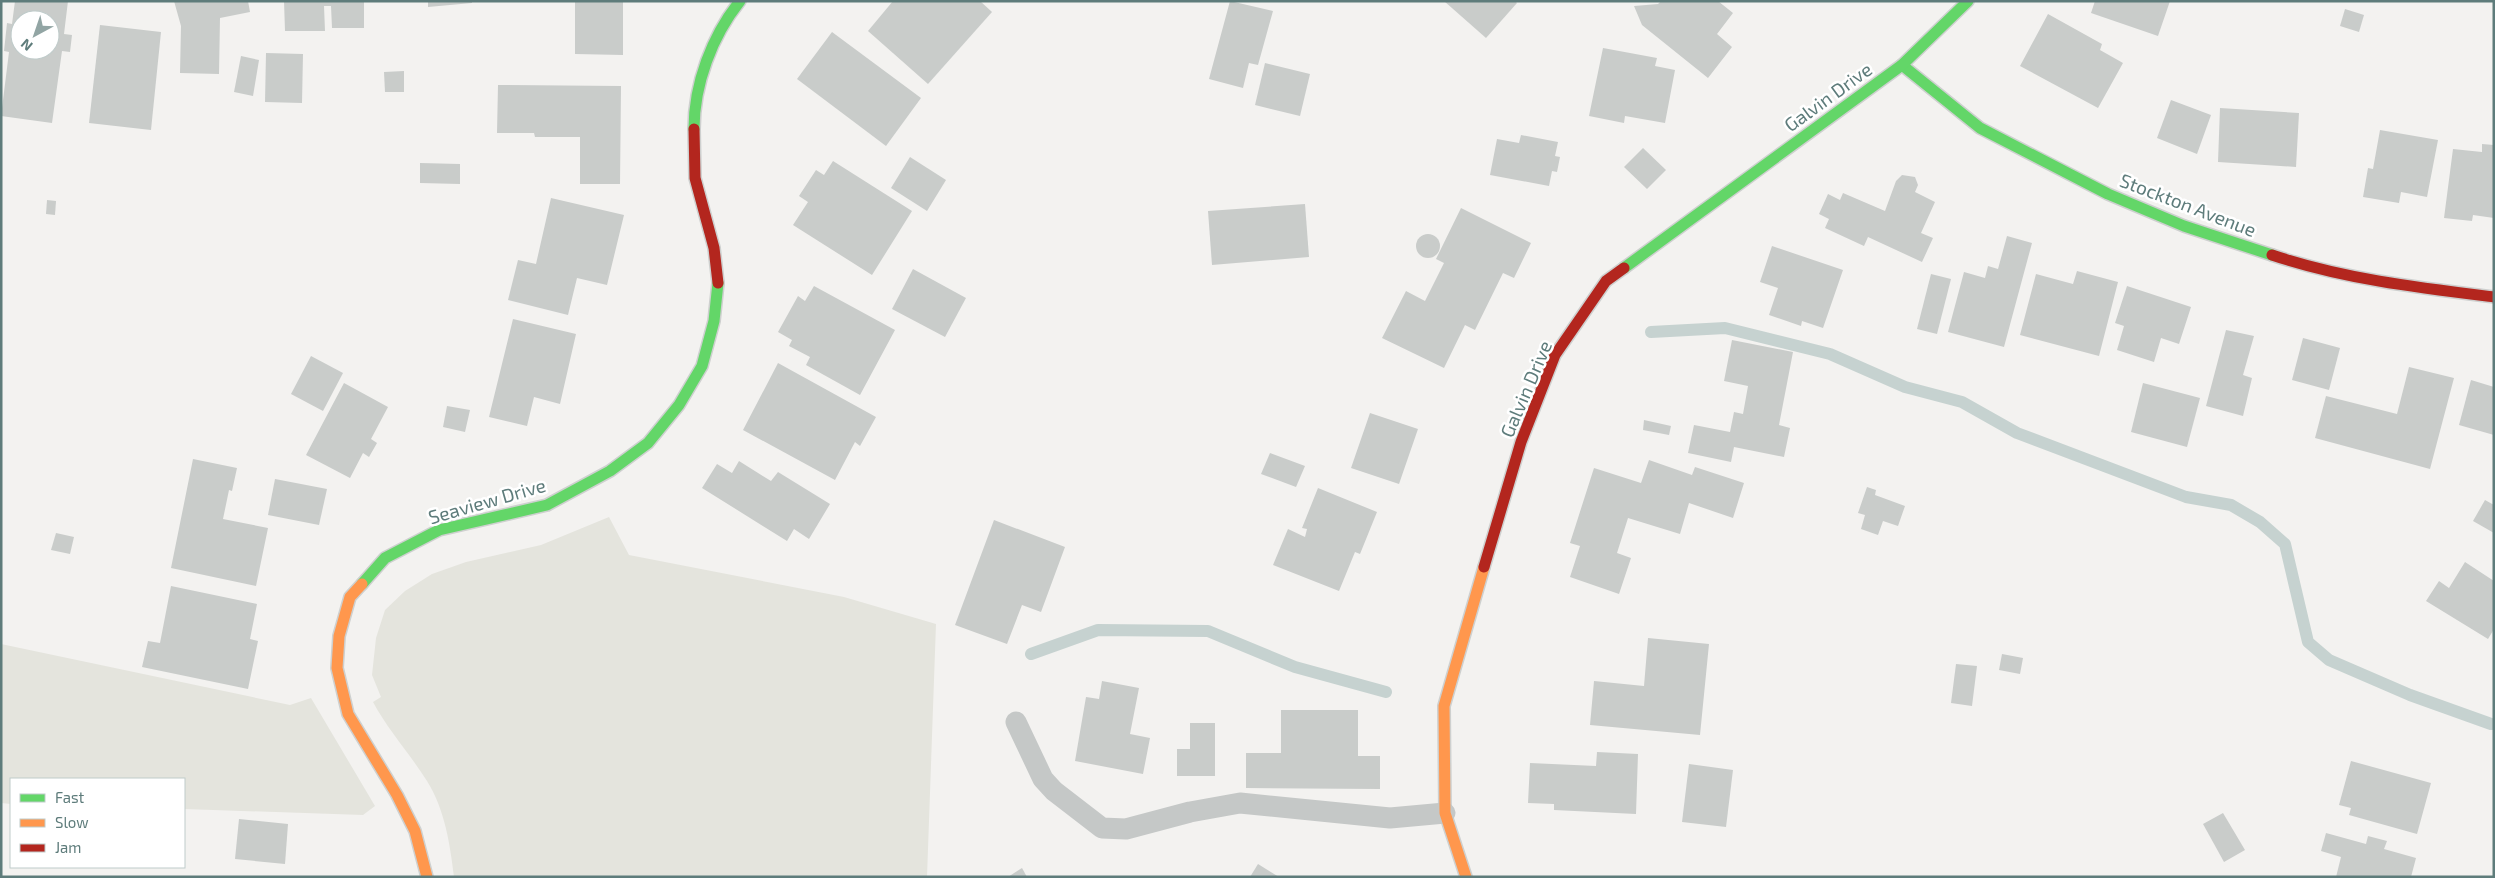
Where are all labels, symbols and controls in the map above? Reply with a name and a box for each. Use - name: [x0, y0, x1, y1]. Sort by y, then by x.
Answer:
- north arrow: [10, 10, 60, 60]
- text: N: [17, 36, 36, 55]
- street label: Galvin Drive: [1779, 57, 1876, 136]
- street label: Stockton Avenue: [2117, 168, 2260, 241]
- street label: Galvin Drive: [1495, 337, 1556, 441]
- street label: Seaview Drive: [426, 473, 548, 528]
- legend: [10, 778, 185, 868]
- text: Fast: [55, 788, 85, 806]
- text: Slow: [55, 813, 89, 831]
- text: Jam: [55, 838, 81, 856]

